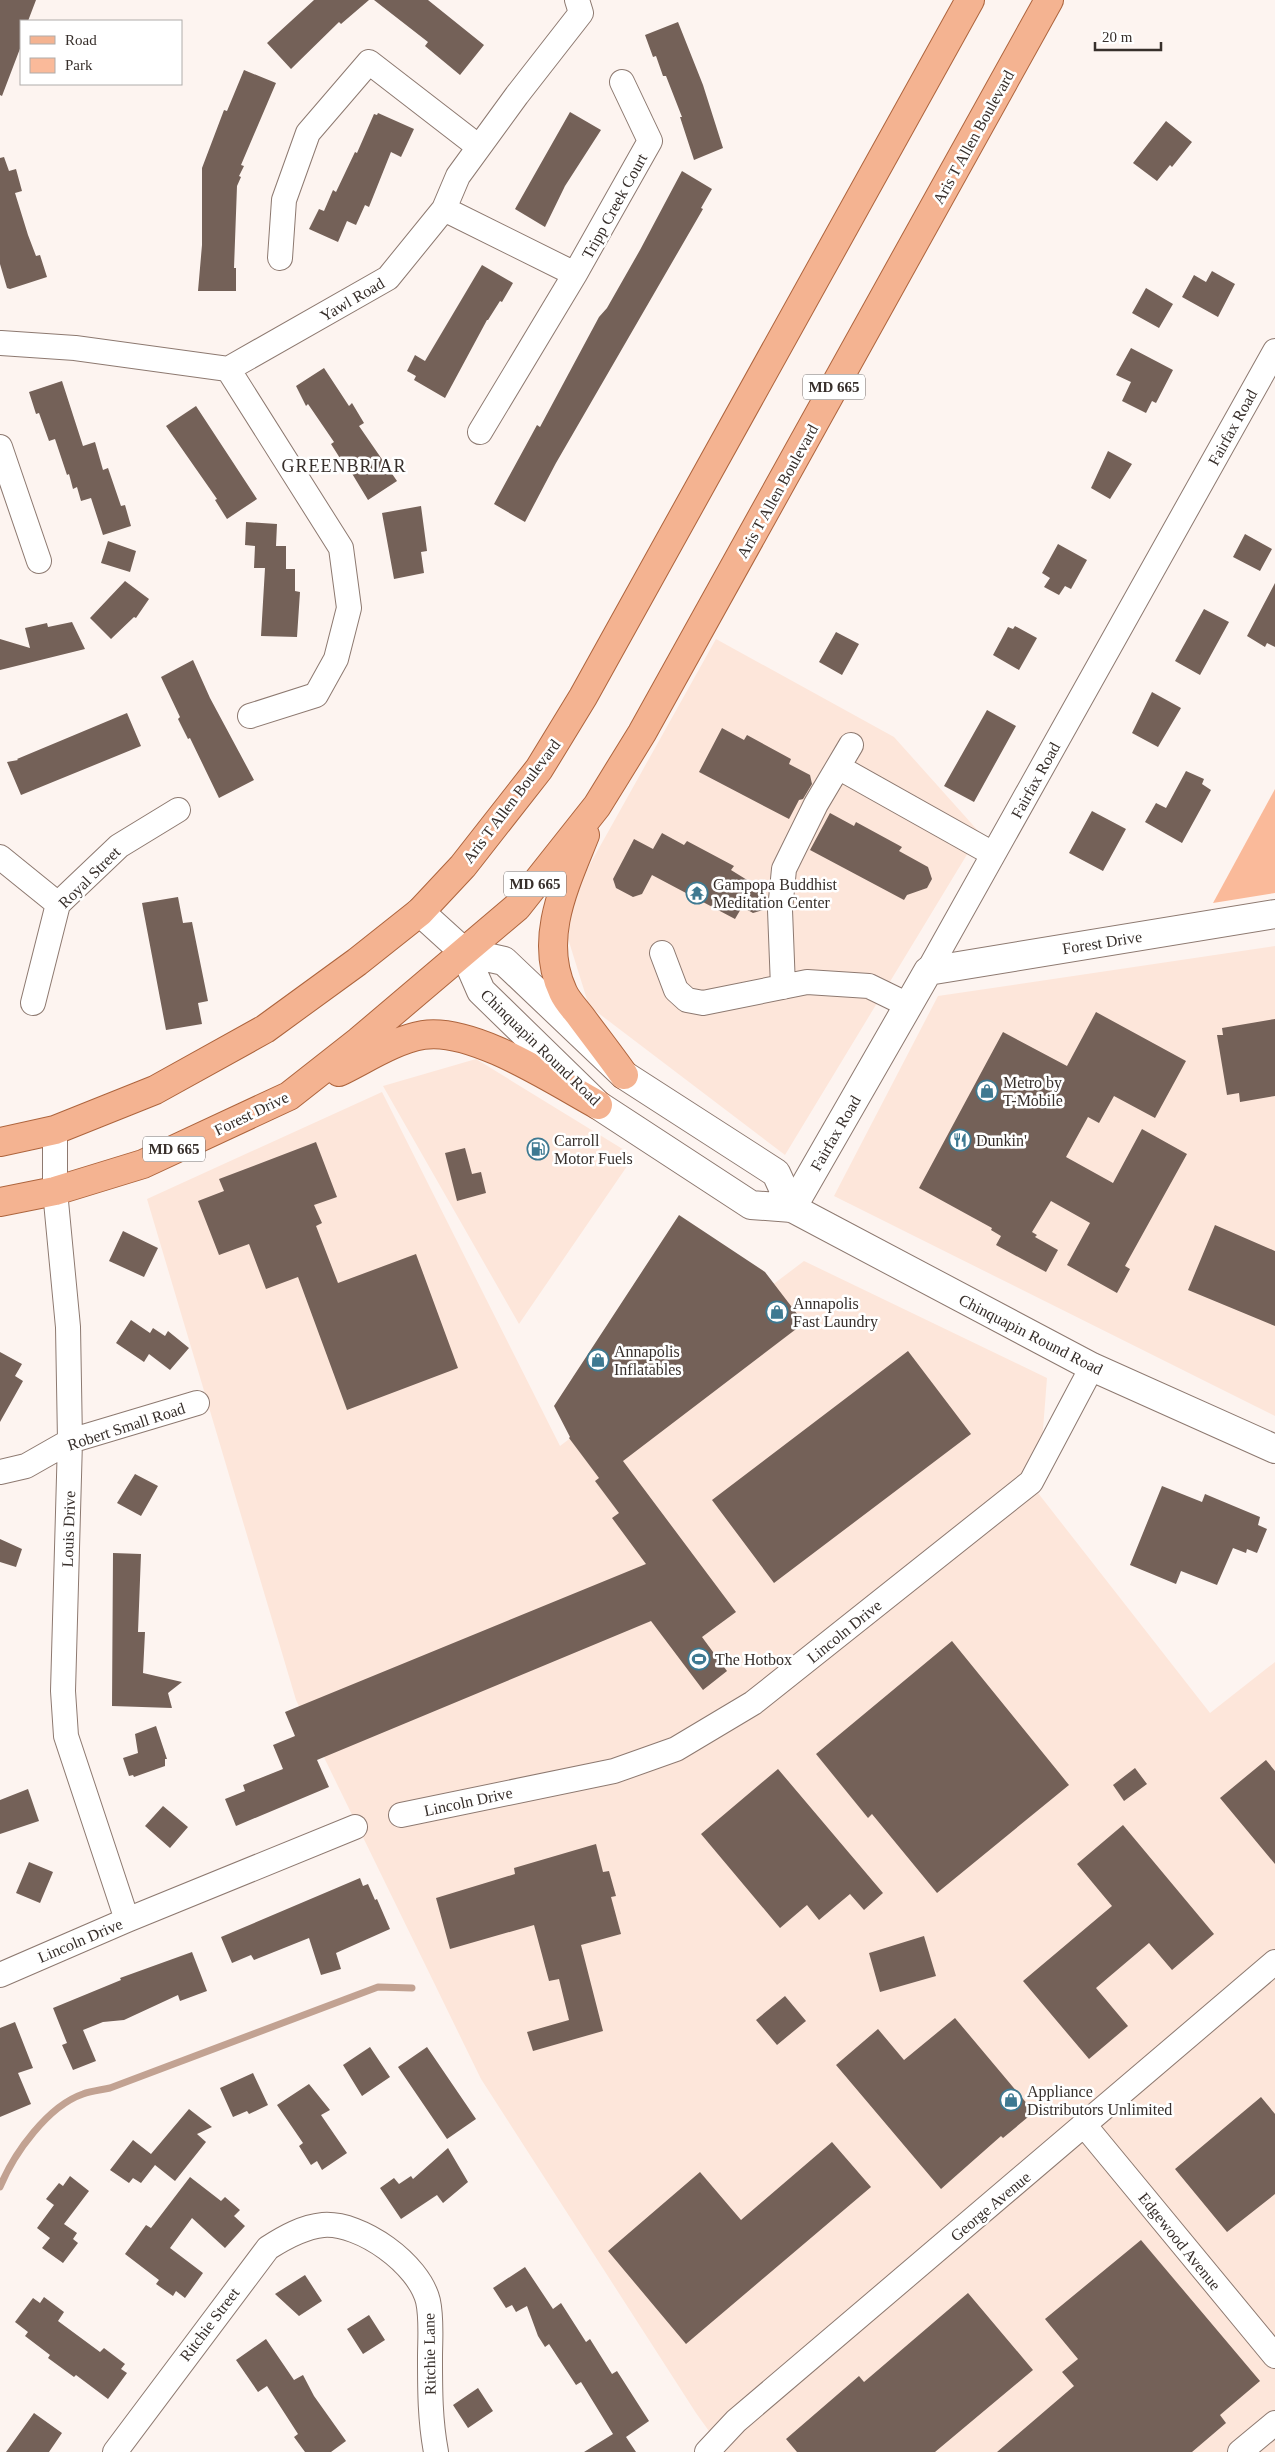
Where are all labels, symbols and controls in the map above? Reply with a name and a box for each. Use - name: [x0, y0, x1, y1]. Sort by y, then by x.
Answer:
- legend: [20, 20, 182, 85]
- scale bar: [1095, 20, 1161, 52]
- text: 20 m: [1102, 29, 1133, 45]
- text: Road: [65, 32, 97, 48]
- text: Park: [65, 57, 93, 73]
- street label: Aris T Allen Boulevard: [930, 67, 1017, 207]
- street label: Tripp Creek Court: [578, 150, 652, 262]
- street label: Yawl Road: [317, 274, 387, 325]
- road number: MD 665: [803, 374, 865, 400]
- street label: Fairfax Road: [1205, 386, 1260, 468]
- street label: Aris T Allen Boulevard: [734, 421, 821, 561]
- district label: GREENBRIAR: [281, 456, 407, 476]
- street label: Aris T Allen Boulevard: [459, 736, 563, 866]
- street label: Fairfax Road: [1008, 739, 1063, 821]
- street label: Royal Street: [55, 843, 125, 912]
- road number: MD 665: [504, 872, 566, 896]
- place label: Gampopa Buddhist Meditation Center: [713, 876, 838, 911]
- temple icon: Gampopa Buddhist Meditation Center: [685, 881, 709, 905]
- street label: Forest Drive: [1061, 928, 1143, 957]
- street label: Chinquapin Round Road: [477, 986, 604, 1109]
- place label: Metro by T-Mobile: [1003, 1074, 1063, 1109]
- shop icon: Metro by T-Mobile: [975, 1079, 999, 1103]
- street label: Forest Drive: [211, 1088, 291, 1139]
- street label: Fairfax Road: [807, 1093, 864, 1174]
- restaurant icon: Dunkin': [948, 1128, 972, 1152]
- place label: Carroll Motor Fuels: [554, 1132, 633, 1167]
- place label: Dunkin': [976, 1132, 1027, 1149]
- road number: MD 665: [143, 1136, 205, 1162]
- fuel station icon: Carroll Motor Fuels: [526, 1137, 550, 1161]
- street label: Chinquapin Round Road: [956, 1291, 1106, 1379]
- place label: Annapolis Fast Laundry: [793, 1295, 878, 1331]
- shop icon: Annapolis Fast Laundry: [765, 1300, 789, 1324]
- place label: Annapolis Inflatables: [614, 1343, 682, 1378]
- shop icon: Annapolis Inflatables: [586, 1348, 610, 1372]
- street label: Robert Small Road: [65, 1399, 187, 1454]
- street label: Louis Drive: [59, 1490, 78, 1568]
- street label: Lincoln Drive: [804, 1596, 885, 1666]
- sports icon: The Hotbox: [687, 1647, 711, 1671]
- place label: The Hotbox: [715, 1651, 792, 1668]
- street label: Lincoln Drive: [422, 1784, 514, 1819]
- street label: Lincoln Drive: [35, 1915, 125, 1966]
- place label: Appliance Distributors Unlimited: [1027, 2083, 1172, 2118]
- shop icon: Appliance Distributors Unlimited: [999, 2088, 1023, 2112]
- street label: George Avenue: [947, 2168, 1034, 2245]
- street label: Edgewood Avenue: [1134, 2189, 1224, 2294]
- street label: Ritchie Street: [176, 2284, 243, 2364]
- street label: Ritchie Lane: [420, 2313, 439, 2395]

